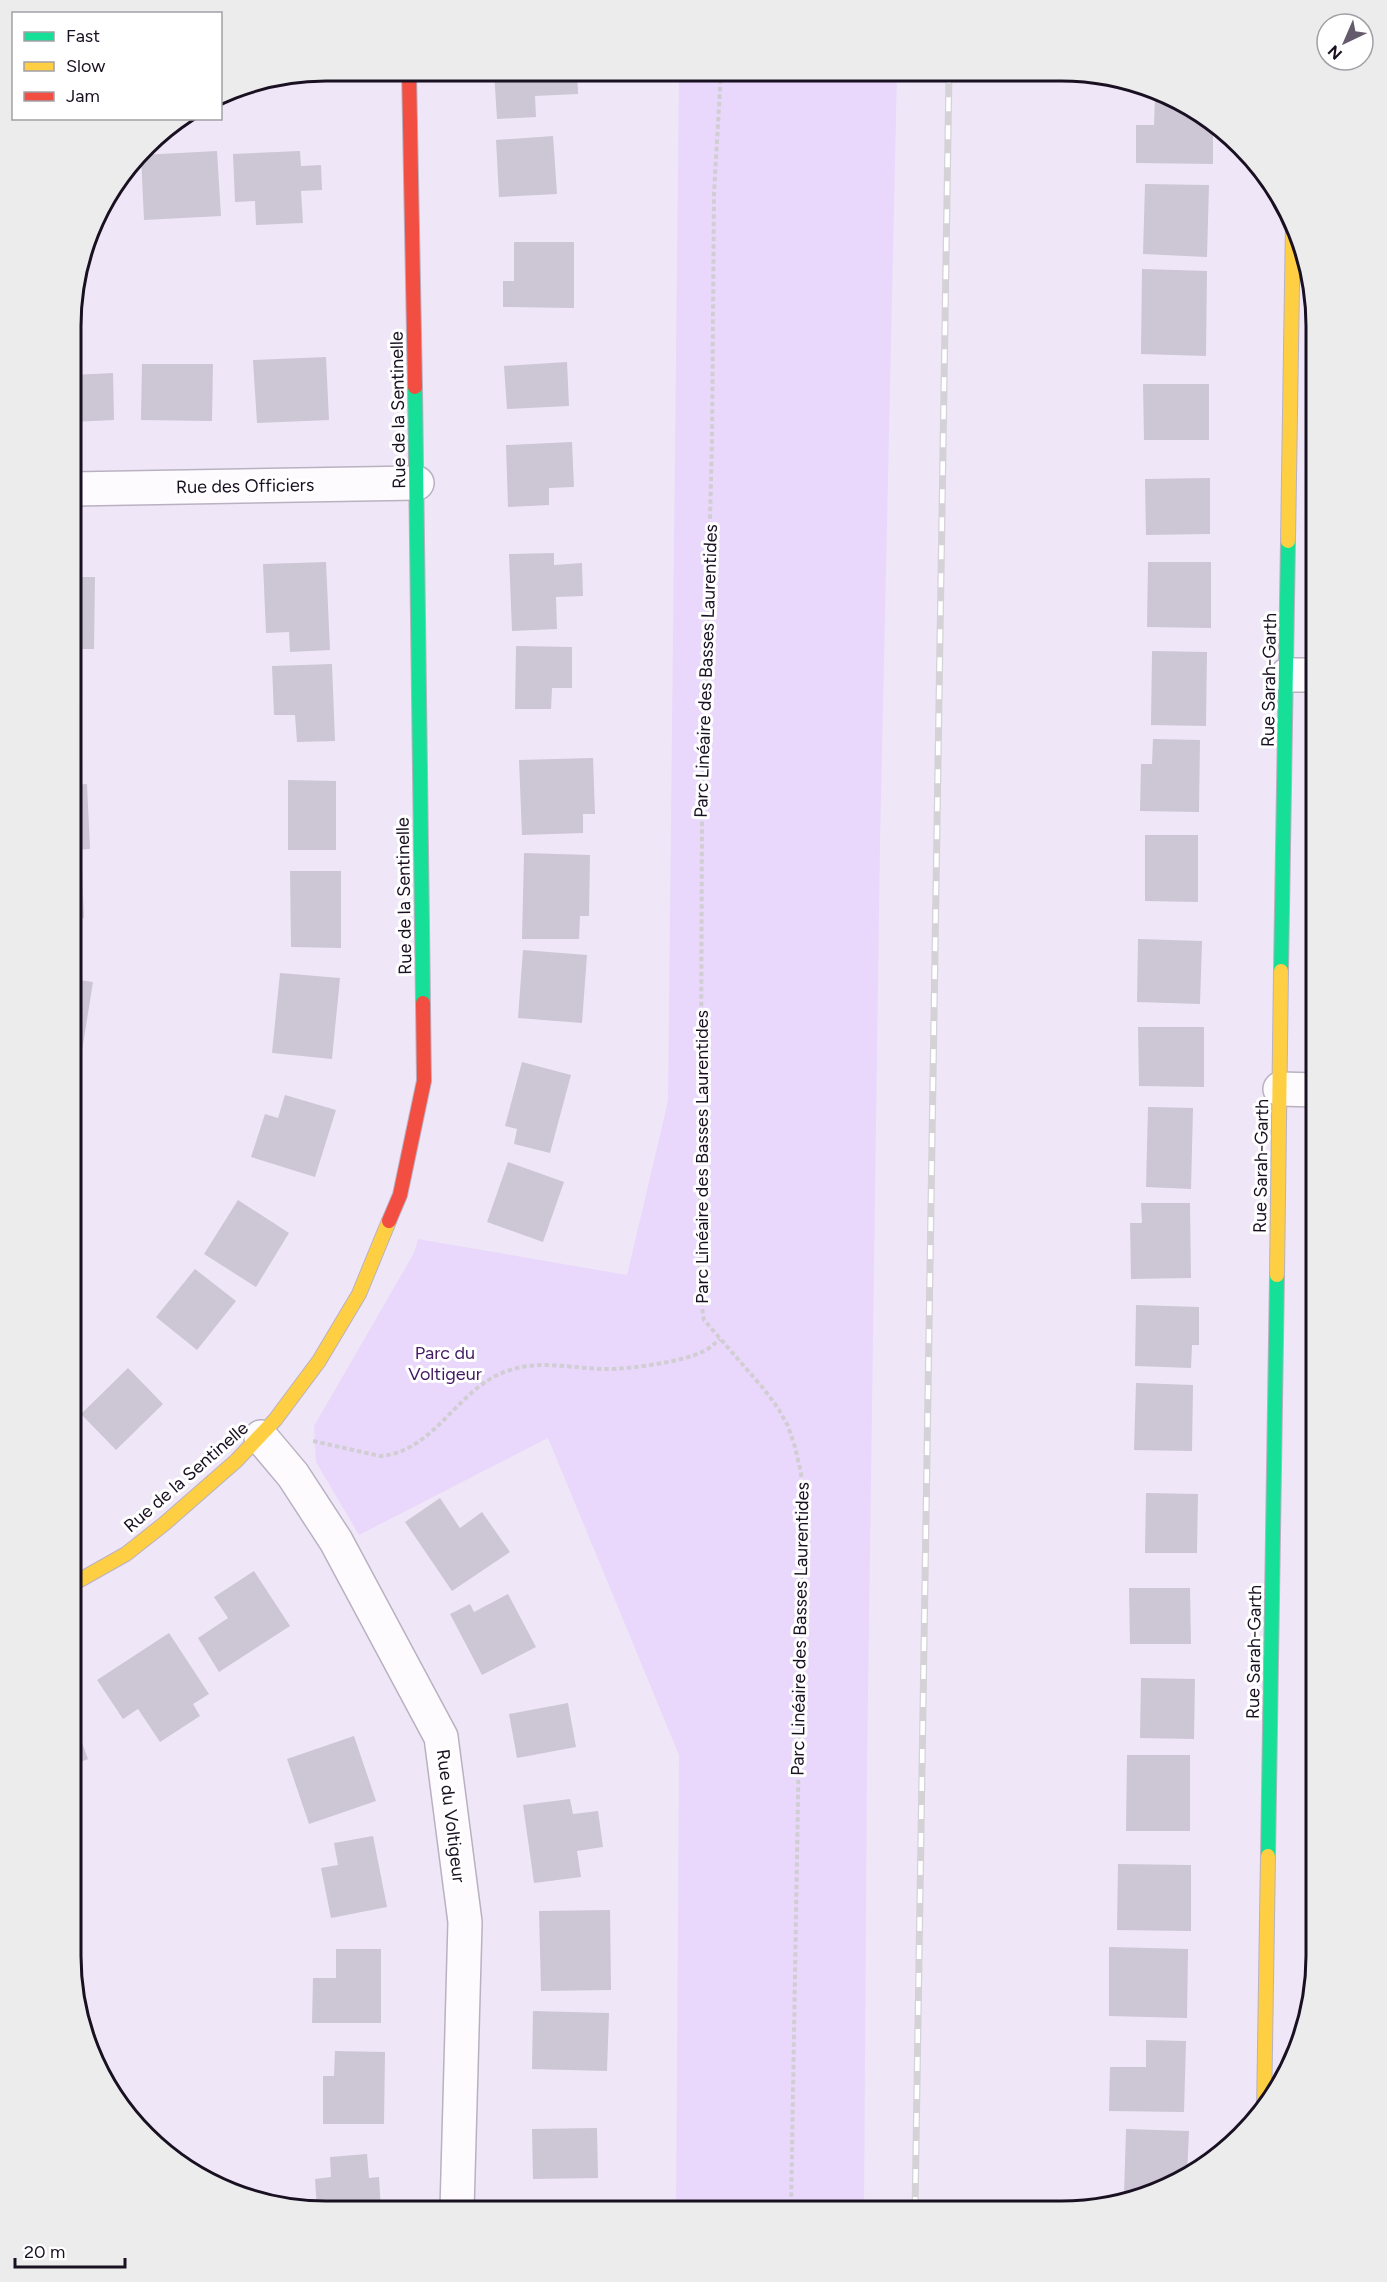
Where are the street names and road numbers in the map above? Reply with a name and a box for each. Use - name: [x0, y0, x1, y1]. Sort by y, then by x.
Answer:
- street label: Rue de la Sentinelle: [386, 331, 410, 489]
- street label: Rue des Officiers: [176, 474, 314, 498]
- street label: Parc Linéaire des Basses Laurentides: [690, 524, 722, 818]
- street label: Rue Sarah-Garth: [1257, 613, 1281, 747]
- street label: Rue de la Sentinelle: [392, 817, 416, 975]
- street label: Parc Linéaire des Basses Laurentides: [691, 1010, 713, 1304]
- street label: Rue Sarah-Garth: [1249, 1099, 1273, 1233]
- street label: Rue de la Sentinelle: [119, 1417, 253, 1537]
- street label: Parc Linéaire des Basses Laurentides: [786, 1482, 814, 1776]
- street label: Rue Sarah-Garth: [1242, 1585, 1266, 1719]
- street label: Rue du Voltigeur: [432, 1748, 470, 1884]

